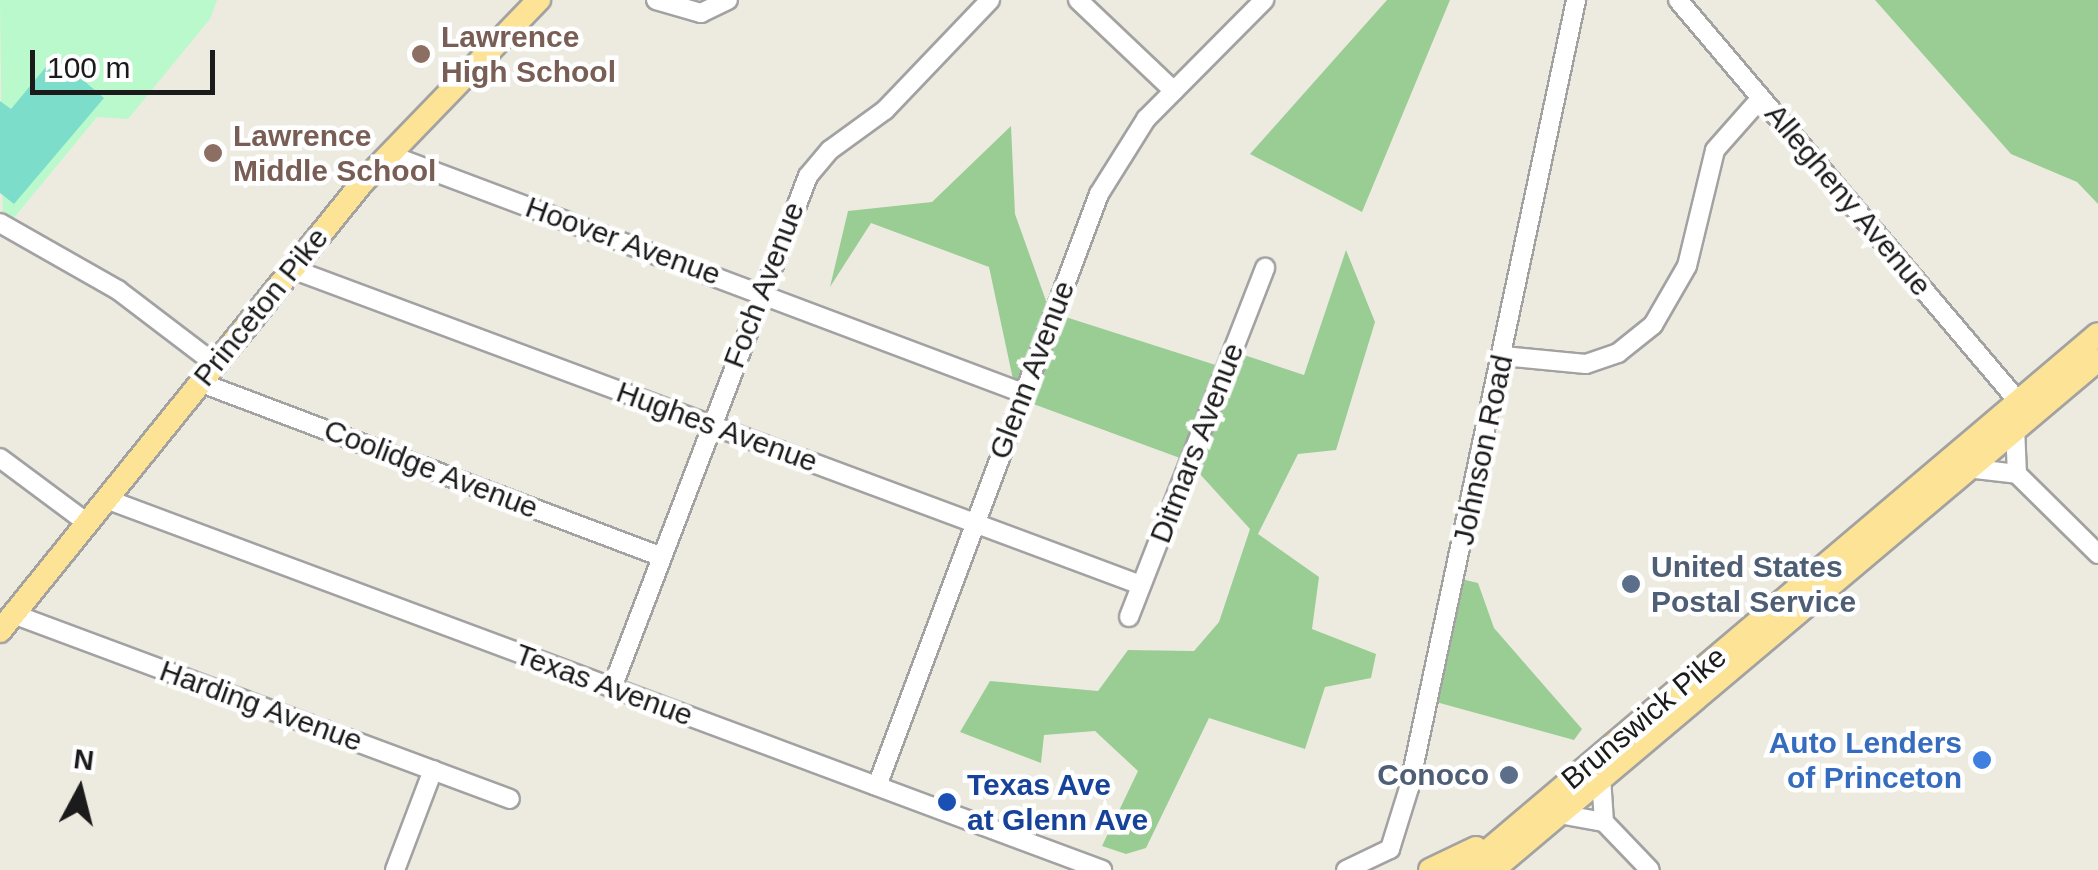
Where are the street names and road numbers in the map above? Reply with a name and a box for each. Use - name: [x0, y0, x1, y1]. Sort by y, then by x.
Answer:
- street label: Allegheny Avenue: [1757, 96, 1939, 304]
- street label: Hoover Avenue: [520, 189, 726, 293]
- street label: Foch Avenue: [716, 196, 812, 374]
- street label: Princeton Pike: [186, 221, 336, 393]
- street label: Glenn Avenue: [981, 275, 1083, 465]
- street label: Ditmars Avenue: [1142, 337, 1252, 549]
- street label: Johnson Road: [1445, 352, 1521, 548]
- street label: Hughes Avenue: [611, 374, 823, 480]
- street label: Coolidge Avenue: [318, 411, 544, 527]
- street label: Texas Avenue: [510, 636, 698, 734]
- street label: Brunswick Pike: [1555, 639, 1733, 797]
- street label: Harding Avenue: [154, 652, 368, 760]

